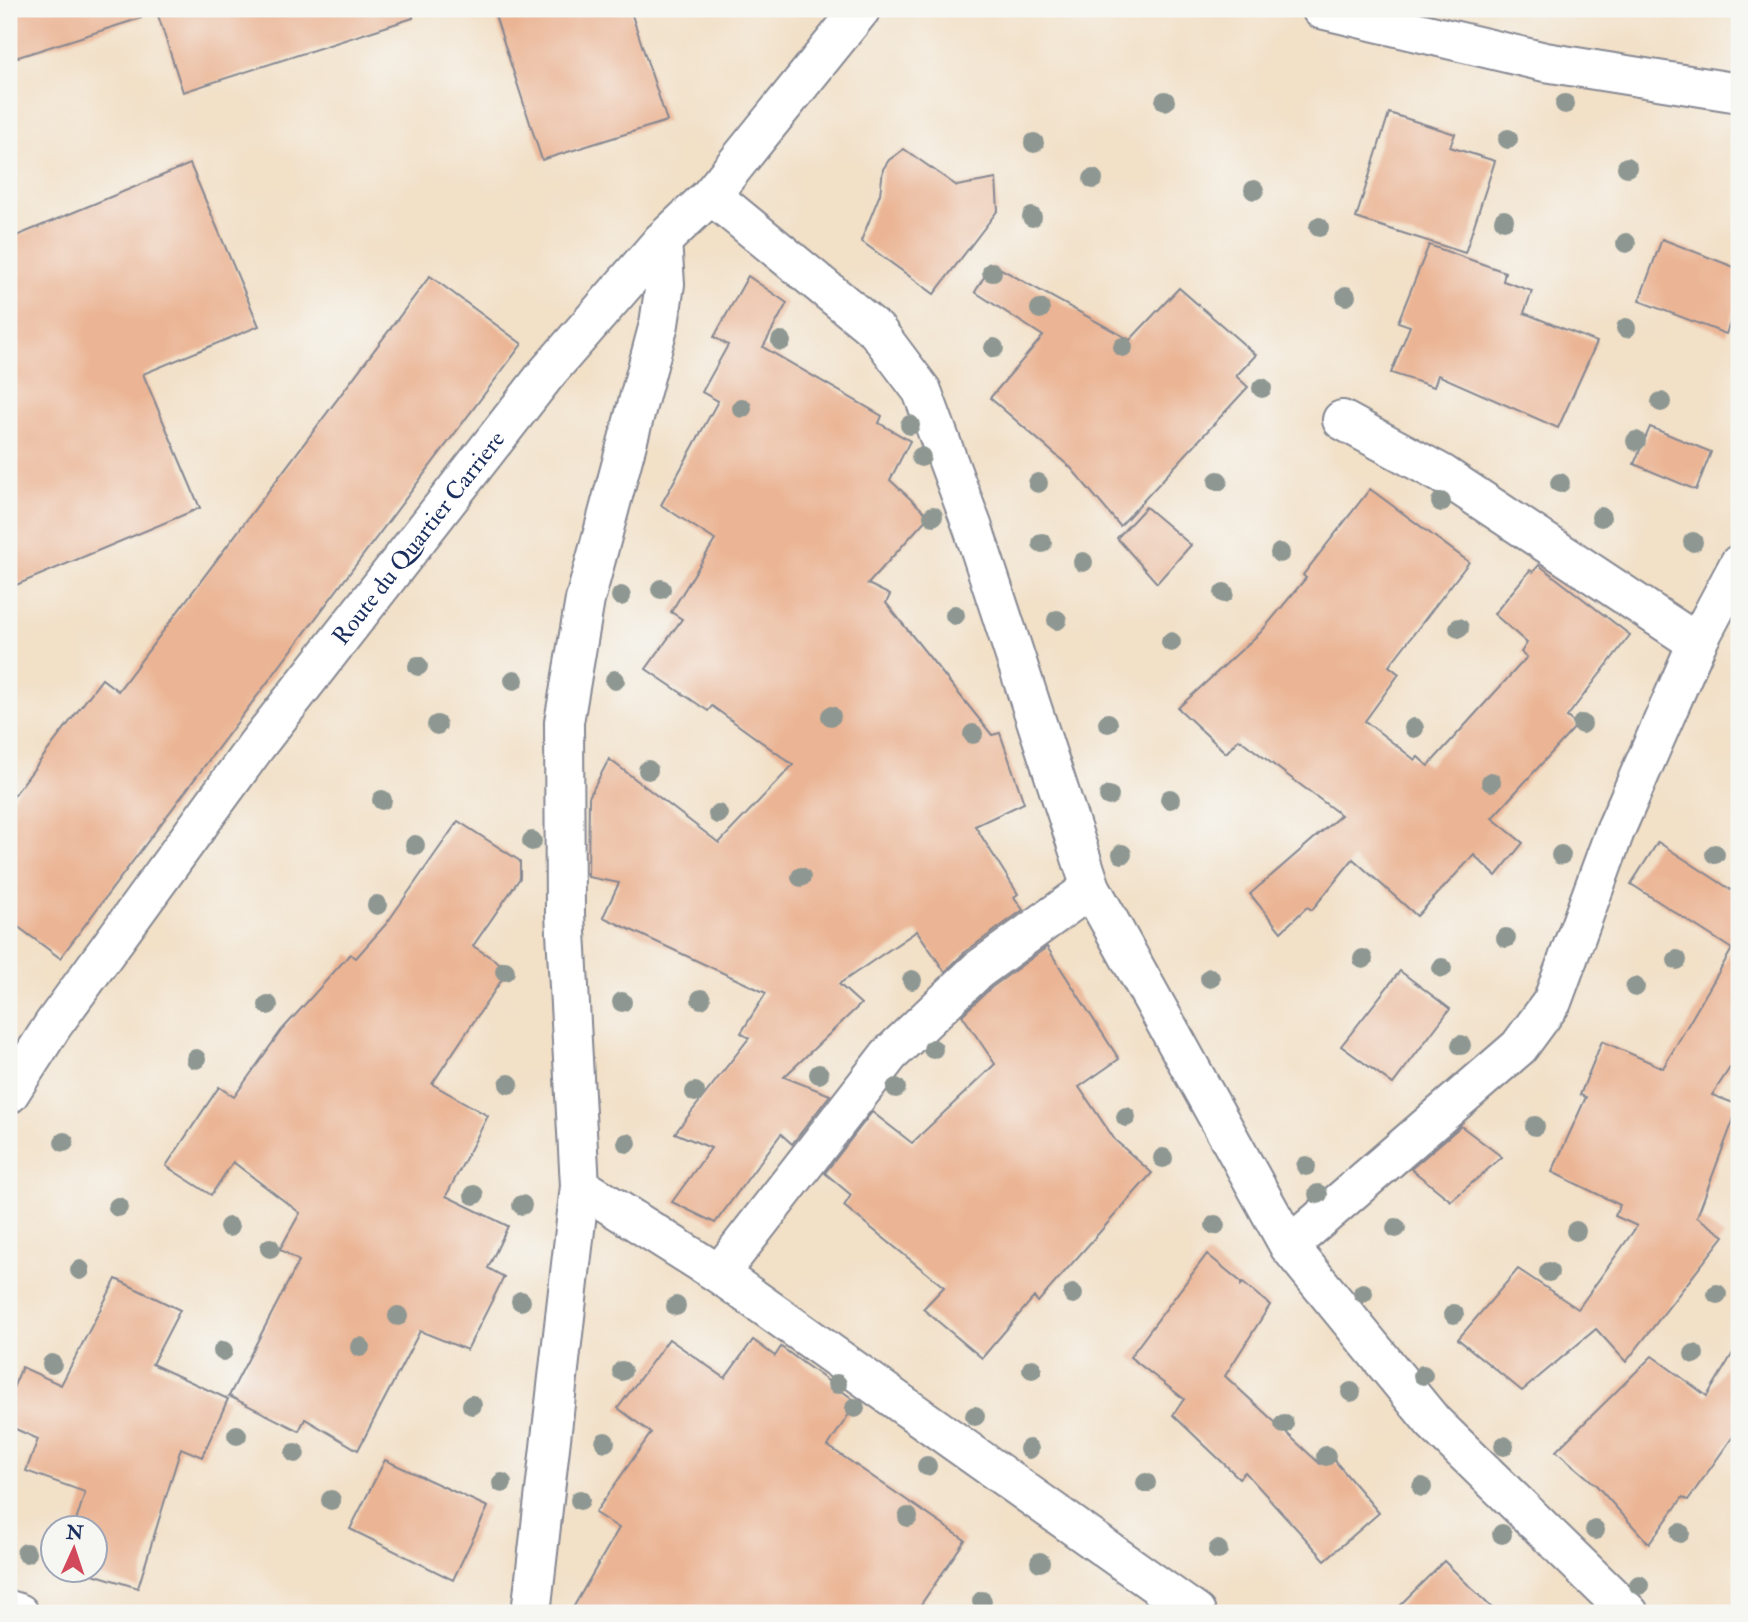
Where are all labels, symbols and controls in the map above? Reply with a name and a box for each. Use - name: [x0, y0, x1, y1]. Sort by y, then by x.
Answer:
- street label: Route du Quartier Carriere: [326, 425, 512, 651]
- north arrow: [38, 1514, 108, 1584]
- text: N: [65, 1521, 85, 1546]

